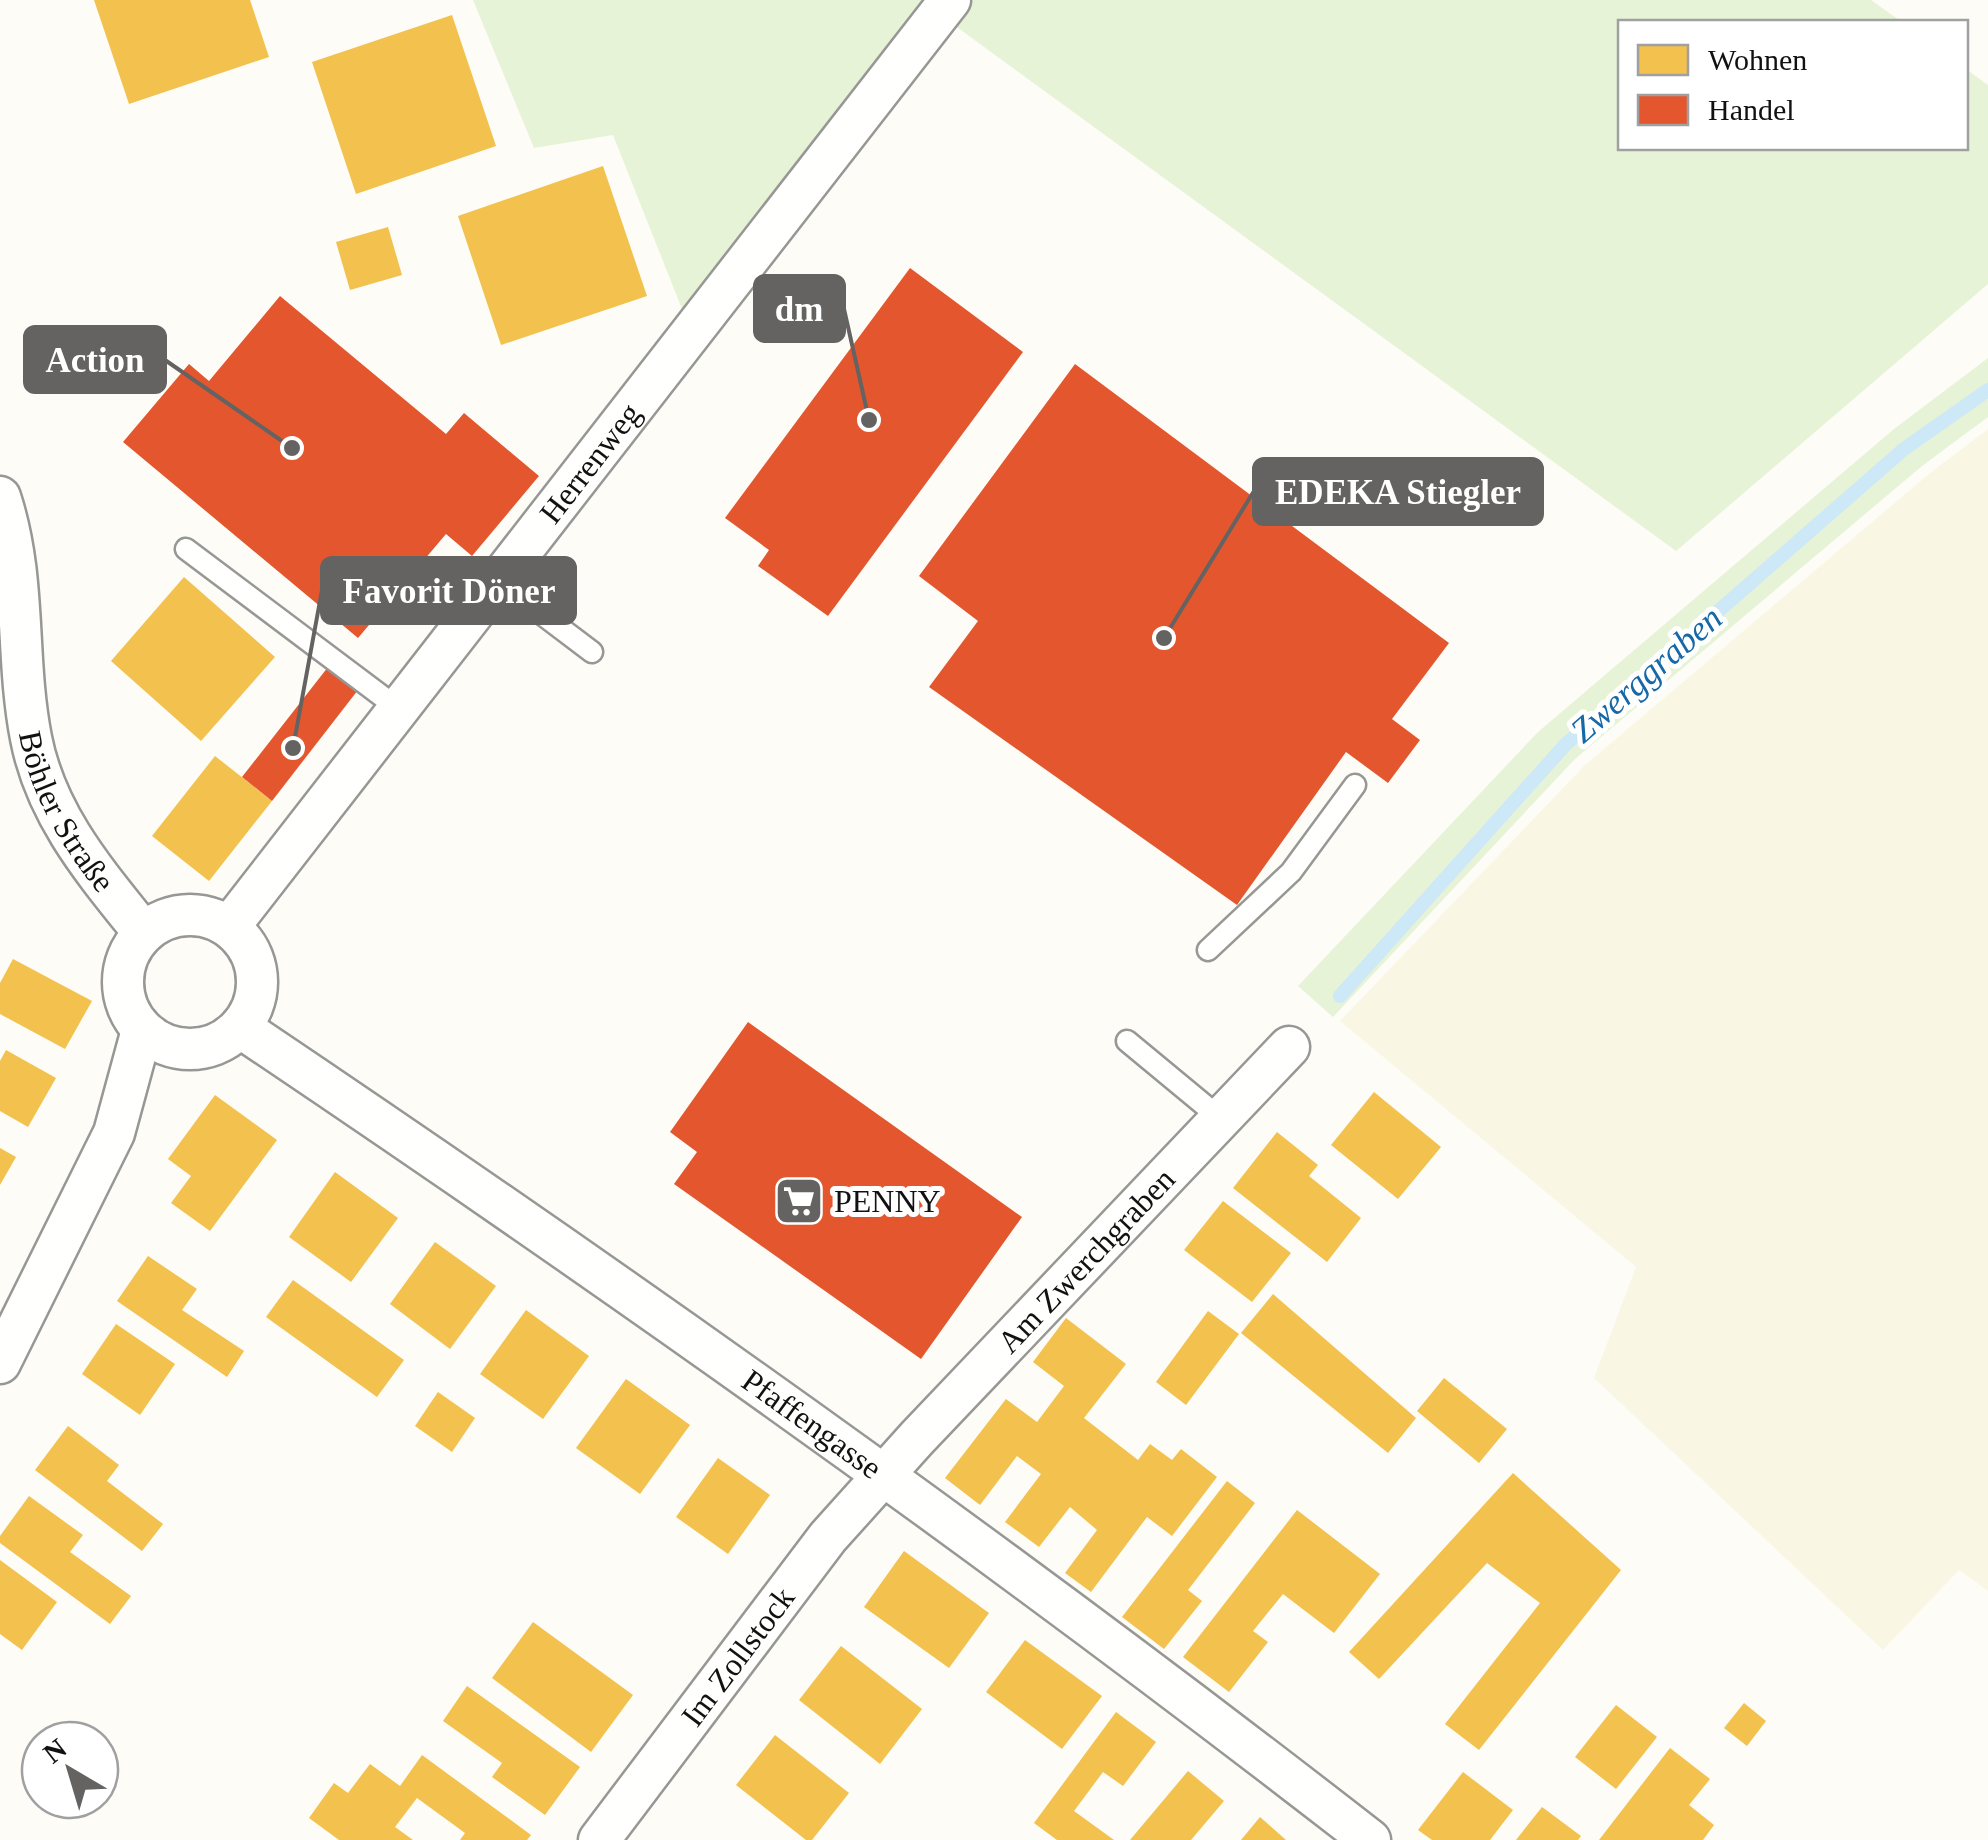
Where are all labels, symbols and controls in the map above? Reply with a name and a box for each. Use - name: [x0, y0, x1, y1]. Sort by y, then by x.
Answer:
- legend: [1618, 20, 1968, 150]
- text: Wohnen: [1708, 43, 1807, 76]
- text: Handel: [1708, 93, 1795, 126]
- callout: dm: [755, 276, 844, 341]
- text: dm: [775, 290, 823, 329]
- callout: Action: [25, 327, 165, 392]
- text: Action: [45, 341, 145, 380]
- street label: Herrenweg: [532, 396, 648, 530]
- callout: EDEKA Stiegler: [1254, 459, 1542, 524]
- text: EDEKA Stiegler: [1275, 473, 1521, 512]
- callout: Favorit Döner: [322, 558, 575, 623]
- text: Favorit Döner: [343, 572, 555, 611]
- water label: Zwerggraben: [1563, 598, 1730, 751]
- street label: Böhler Straße: [12, 728, 122, 899]
- street label: Am Zwerchgraben: [990, 1161, 1182, 1360]
- supermarket icon: PENNY: [773, 1175, 825, 1227]
- place label: PENNY: [834, 1183, 941, 1219]
- street label: Pfaffengasse: [735, 1362, 889, 1486]
- street label: Im Zollstock: [674, 1580, 802, 1733]
- north arrow: [20, 1720, 120, 1820]
- text: N: [37, 1732, 72, 1769]

